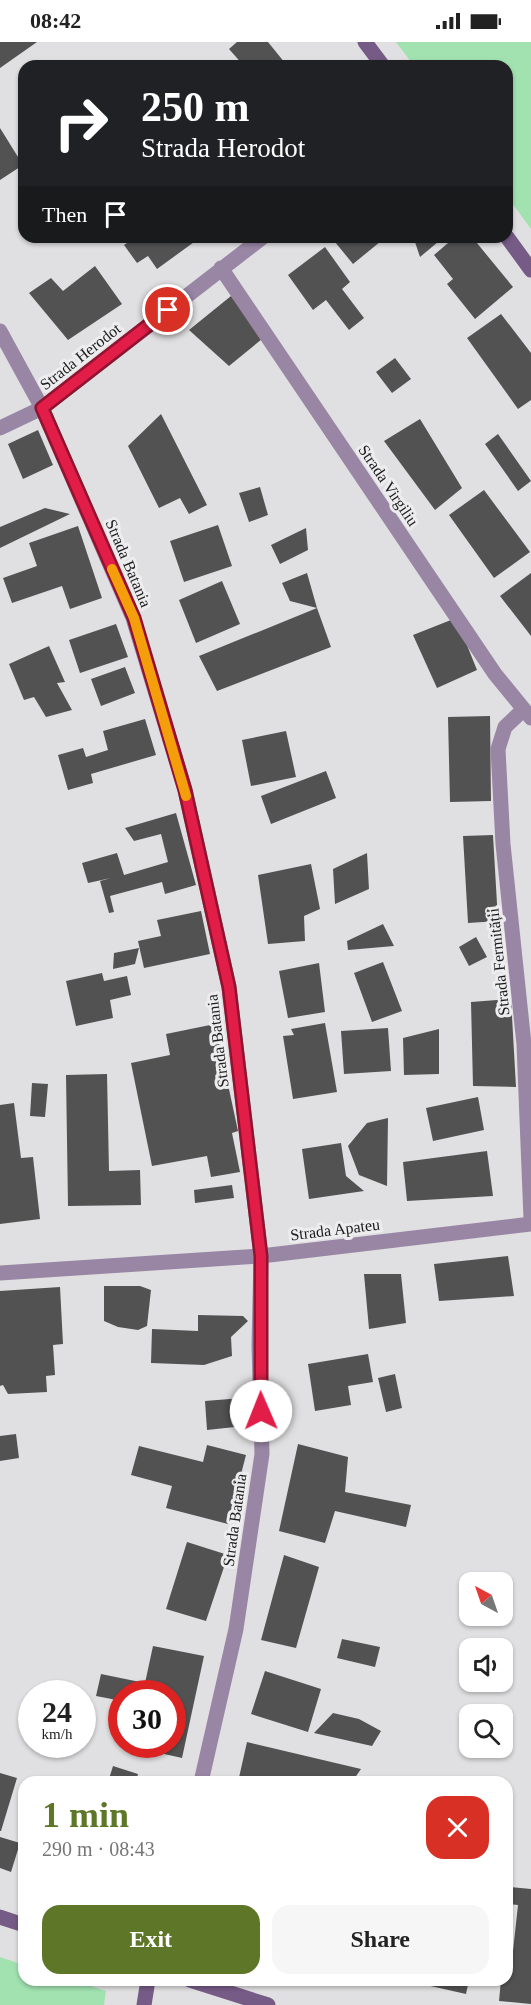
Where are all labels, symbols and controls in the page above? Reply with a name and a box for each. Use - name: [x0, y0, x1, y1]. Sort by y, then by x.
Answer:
- text: 08:42: [30, 8, 81, 33]
- icon: right: [42, 84, 120, 162]
- text: 250 m: [141, 84, 250, 130]
- text: Strada Herodot: [141, 133, 305, 163]
- icon: arrive: [99, 198, 132, 231]
- text: Then: [42, 202, 87, 227]
- pin: [142, 284, 193, 335]
- icon: arrive: [151, 293, 184, 326]
- street label: Strada Herodot: [37, 319, 124, 393]
- street label: Strada Virgiliu: [354, 442, 422, 530]
- street label: Strada Batania: [102, 517, 155, 610]
- street label: Strada Fermității: [484, 907, 514, 1017]
- street label: Strada Batania: [203, 993, 232, 1089]
- street label: Strada Apateu: [289, 1216, 381, 1244]
- position arrow: [229, 1379, 293, 1443]
- street label: Strada Batania: [220, 1472, 249, 1568]
- north arrow: [459, 1572, 513, 1626]
- map controls: [459, 1572, 513, 1758]
- button: sound: [459, 1638, 513, 1692]
- speed limit sign: 30: [108, 1680, 186, 1758]
- text: 24: [42, 1695, 72, 1728]
- button: search: [459, 1704, 513, 1758]
- text: km/h: [42, 1726, 72, 1742]
- text: 1 min: [42, 1795, 129, 1835]
- button: close: [426, 1796, 489, 1859]
- text: 290 m · 08:43: [42, 1838, 155, 1860]
- button: Exit: [42, 1905, 260, 1974]
- button: Share: [272, 1905, 489, 1974]

